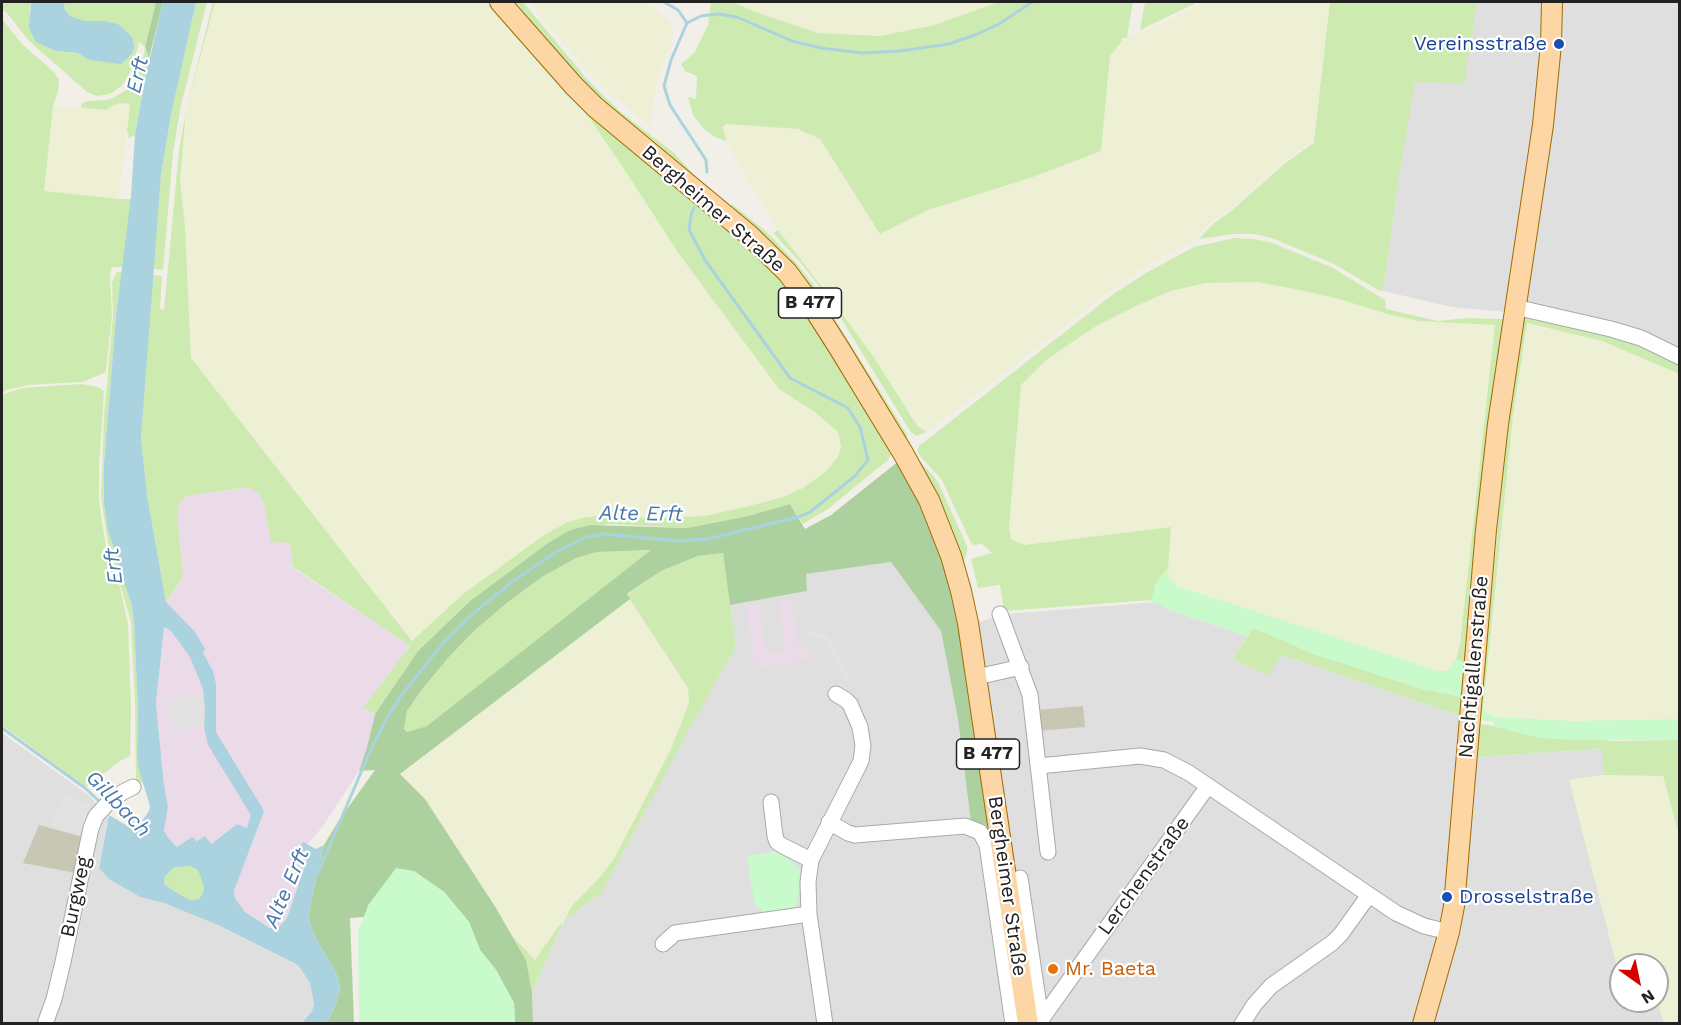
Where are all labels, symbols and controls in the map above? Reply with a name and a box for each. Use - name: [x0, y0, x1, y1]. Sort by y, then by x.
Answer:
- place label: Vereinsstraße: [1414, 32, 1547, 56]
- marker: Vereinsstraße: [1552, 37, 1566, 51]
- water label: Erft: [122, 54, 154, 96]
- street label: Bergheimer Straße: [636, 140, 790, 278]
- road number: B 477: [778, 288, 842, 318]
- water label: Alte Erft: [599, 501, 683, 527]
- water label: Erft: [99, 546, 129, 586]
- street label: Nachtigallenstraße: [1454, 575, 1494, 759]
- road number: B 477: [956, 739, 1020, 769]
- water label: Gillbach: [80, 765, 156, 843]
- street label: Bergheimer Straße: [982, 794, 1032, 978]
- street label: Lerchenstraße: [1093, 812, 1195, 940]
- water label: Alte Erft: [259, 845, 315, 931]
- street label: Burgweg: [56, 854, 96, 940]
- place label: Drosselstraße: [1459, 885, 1594, 909]
- marker: Drosselstraße: [1440, 890, 1454, 904]
- north arrow: [1609, 953, 1669, 1013]
- place label: Mr. Baeta: [1065, 957, 1156, 981]
- marker: Mr. Baeta: [1046, 962, 1060, 976]
- text: N: [1638, 986, 1658, 1008]

